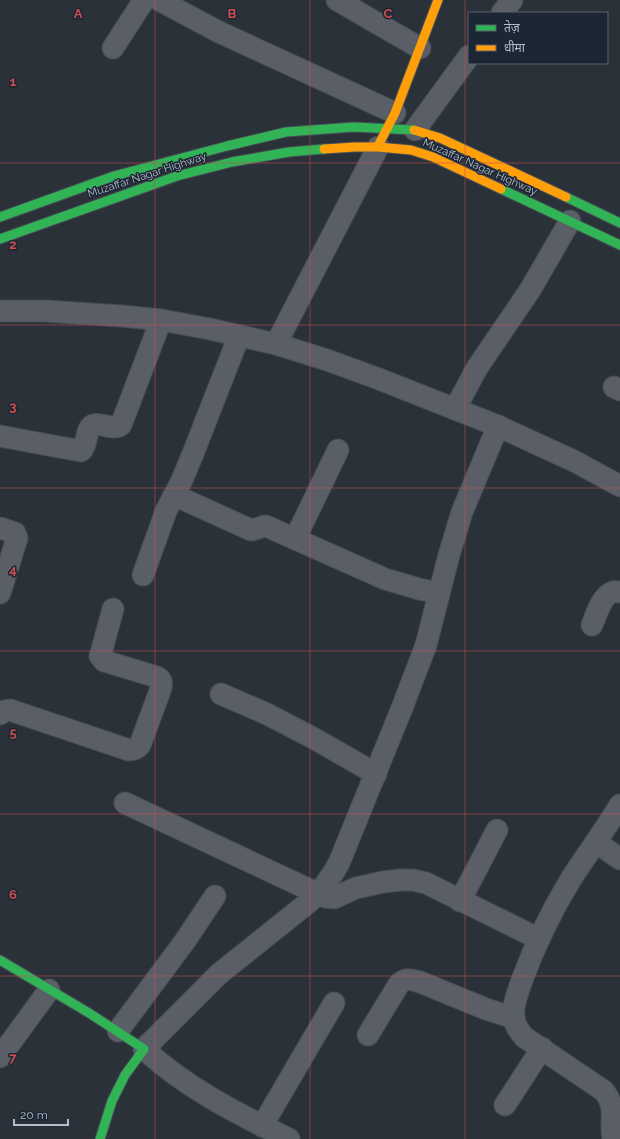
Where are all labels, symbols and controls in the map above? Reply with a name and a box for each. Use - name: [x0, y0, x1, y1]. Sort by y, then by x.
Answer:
- text: A: [74, 6, 83, 21]
- text: B: [228, 6, 237, 21]
- text: C: [384, 6, 393, 21]
- legend: [468, 12, 608, 64]
- text: तेज़: [504, 20, 521, 35]
- text: धीमा: [504, 40, 526, 55]
- text: 1: [10, 74, 17, 89]
- street label: Muzaffar Nagar Highway: [421, 136, 539, 198]
- street label: Muzaffar Nagar Highway: [86, 150, 208, 200]
- text: 2: [9, 237, 17, 252]
- text: 3: [9, 399, 17, 414]
- text: 4: [9, 562, 17, 577]
- text: 5: [9, 725, 17, 740]
- text: 6: [9, 887, 17, 902]
- text: 7: [9, 1050, 17, 1065]
- scale bar: [14, 1101, 68, 1127]
- text: 20 m: [20, 1108, 48, 1122]

